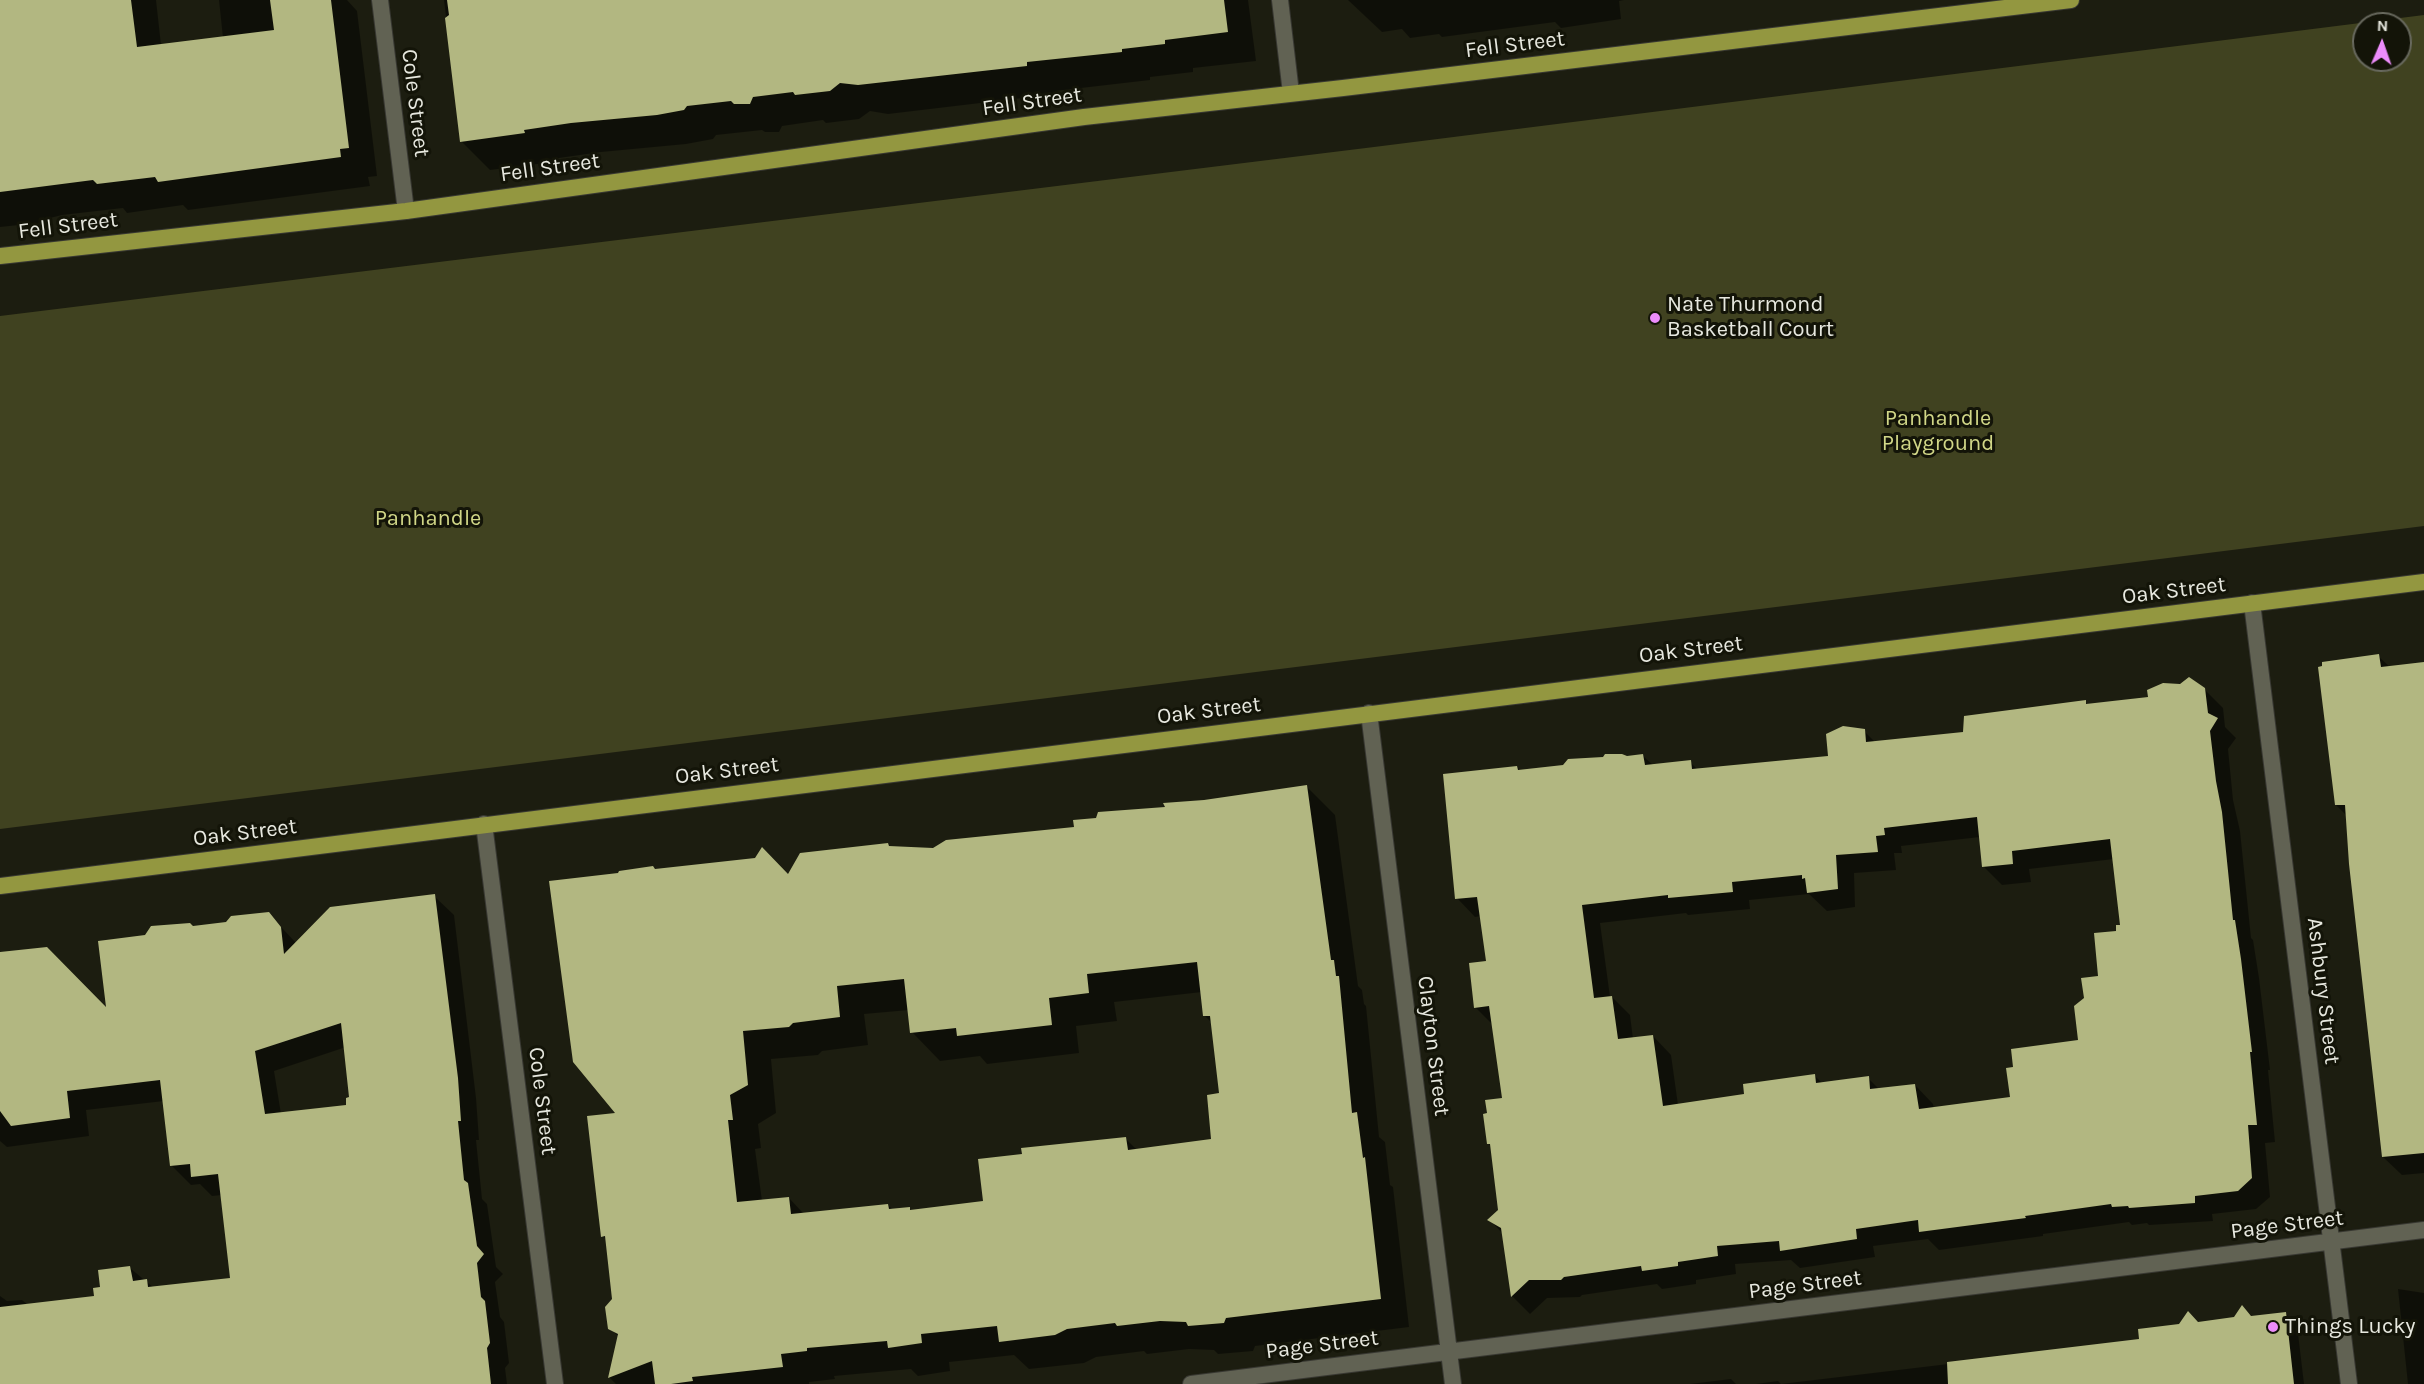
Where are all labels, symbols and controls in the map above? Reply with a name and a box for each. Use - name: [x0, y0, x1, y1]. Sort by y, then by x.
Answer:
- north arrow: [2352, 12, 2412, 72]
- text: N: [2376, 16, 2389, 35]
- street label: Fell Street: [1464, 26, 1566, 64]
- street label: Cole Street: [395, 48, 435, 158]
- street label: Fell Street: [981, 82, 1083, 122]
- street label: Fell Street: [499, 148, 601, 188]
- street label: Fell Street: [17, 207, 119, 245]
- place label: Nate Thurmond Basketball Court: [1667, 292, 1834, 344]
- marker: Nate Thurmond Basketball Court: [1648, 311, 1662, 325]
- park label: Panhandle Playground: [1882, 406, 1994, 458]
- park label: Panhandle: [375, 506, 481, 532]
- street label: Oak Street: [2121, 572, 2227, 610]
- street label: Oak Street: [1638, 631, 1744, 669]
- street label: Oak Street: [1156, 692, 1262, 730]
- street label: Oak Street: [674, 752, 780, 790]
- street label: Oak Street: [192, 814, 298, 852]
- street label: Ashbury Street: [2301, 916, 2345, 1066]
- street label: Clayton Street: [1411, 974, 1455, 1118]
- street label: Cole Street: [522, 1046, 562, 1156]
- street label: Page Street: [2229, 1205, 2345, 1245]
- street label: Page Street: [1747, 1265, 1863, 1305]
- place label: Things Lucky: [2285, 1314, 2416, 1340]
- marker: Things Lucky: [2266, 1320, 2280, 1334]
- street label: Page Street: [1264, 1325, 1380, 1365]

